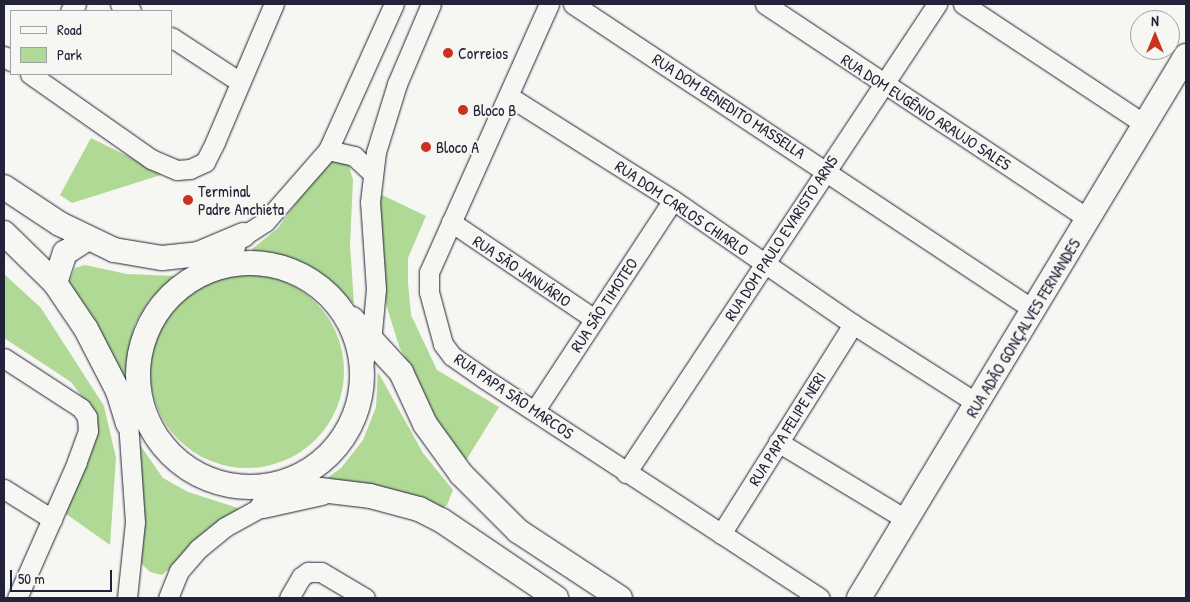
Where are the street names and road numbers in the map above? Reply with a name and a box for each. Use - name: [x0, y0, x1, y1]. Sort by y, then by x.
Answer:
- street label: RUA DOM BENEDITO MASSELLA: [649, 49, 809, 163]
- street label: RUA DOM EUGÊNIO ARAUJO SALES: [838, 50, 1014, 174]
- street label: RUA DOM PAULO EVARISTO ARNS: [720, 152, 842, 324]
- street label: RUA DOM CARLOS CHIARLO: [612, 156, 752, 260]
- street label: RUA SÃO JANUÁRIO: [469, 231, 575, 311]
- street label: RUA ADÃO GONÇALVES FERNANDES: [962, 235, 1084, 421]
- street label: RUA SÃO TIMOTEO: [566, 254, 642, 356]
- street label: RUA PAPA SÃO MARCOS: [451, 349, 577, 443]
- street label: RUA PAPA FELIPE NERI: [744, 369, 830, 489]

